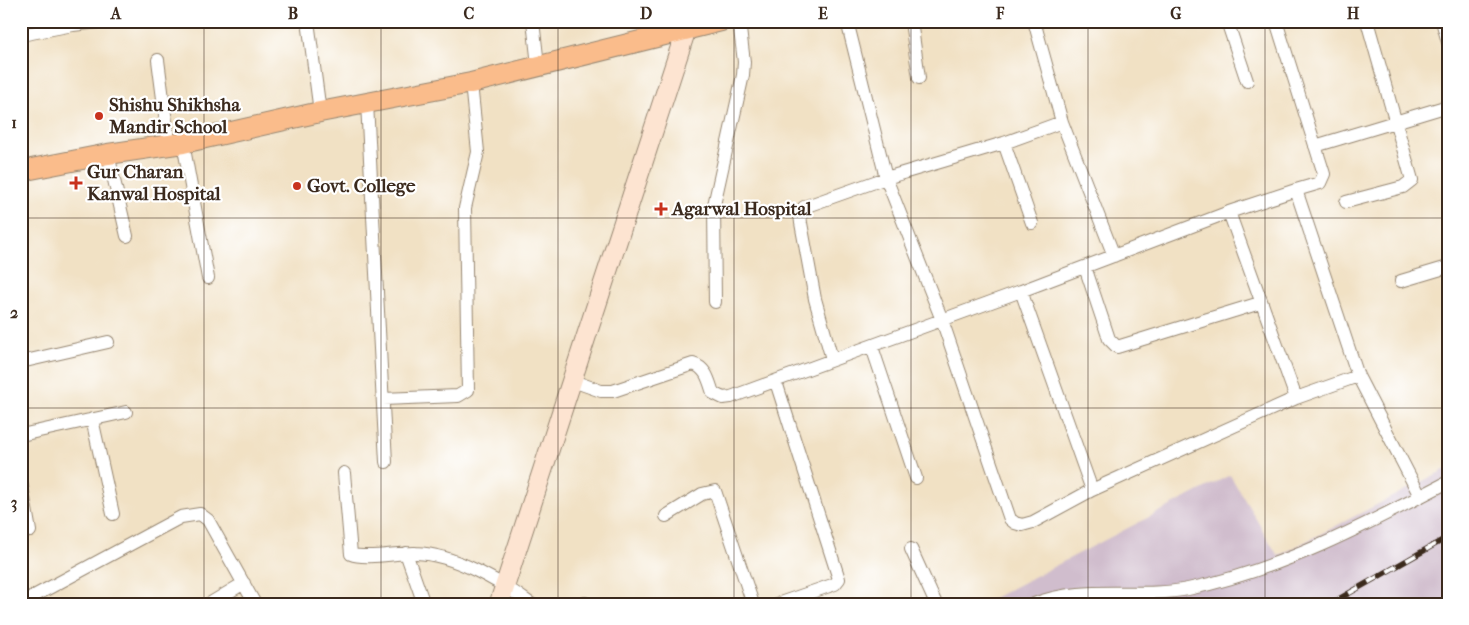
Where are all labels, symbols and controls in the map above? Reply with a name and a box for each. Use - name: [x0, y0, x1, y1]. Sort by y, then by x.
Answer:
- text: A: [110, 4, 122, 23]
- text: B: [288, 4, 298, 23]
- text: C: [464, 4, 475, 23]
- text: D: [640, 4, 652, 23]
- text: E: [818, 4, 828, 23]
- text: F: [995, 4, 1005, 23]
- text: G: [1170, 4, 1182, 23]
- text: H: [1347, 4, 1360, 23]
- place label: Shishu Shikhsha Mandir School: [108, 94, 241, 138]
- marker: Shishu Shikhsha Mandir School: [93, 110, 105, 122]
- text: 1: [11, 113, 17, 132]
- place label: Gur Charan Kanwal Hospital: [87, 161, 221, 205]
- place label: Govt. College: [307, 175, 416, 197]
- marker: Gur Charan Kanwal Hospital: [69, 176, 83, 190]
- marker: Govt. College: [291, 180, 303, 192]
- place label: Agarwal Hospital: [671, 198, 812, 220]
- marker: Agarwal Hospital: [654, 202, 668, 216]
- text: 2: [10, 303, 18, 322]
- text: 3: [11, 493, 17, 513]

